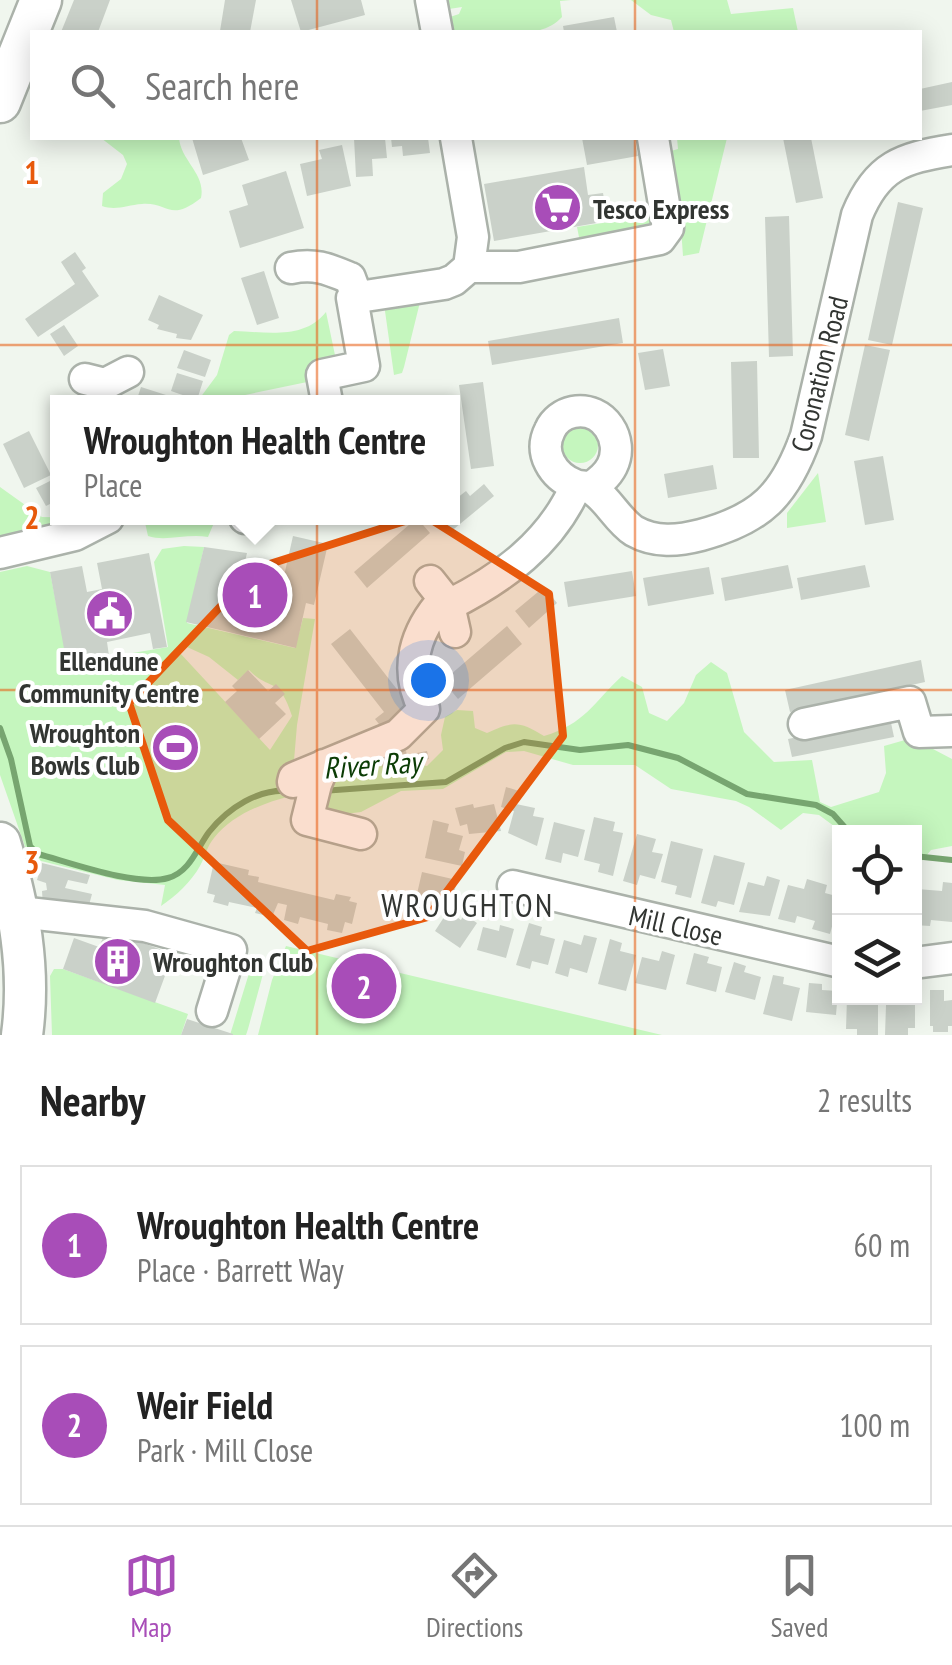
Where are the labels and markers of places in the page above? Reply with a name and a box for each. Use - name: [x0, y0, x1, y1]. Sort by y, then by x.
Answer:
- supermarket icon: Tesco Express: [532, 182, 584, 234]
- place label: Tesco Express: [593, 190, 730, 227]
- pin: 1: [222, 558, 288, 632]
- public building icon: Ellendune Community Centre: [83, 587, 135, 639]
- place label: Ellendune Community Centre: [18, 642, 200, 711]
- place label: Wroughton Bowls Club: [29, 714, 140, 783]
- sports icon: Wroughton Bowls Club: [149, 722, 201, 774]
- building icon: Wroughton Club: [92, 935, 144, 987]
- place label: Wroughton Club: [152, 943, 313, 980]
- pin: 2: [332, 948, 396, 1024]

